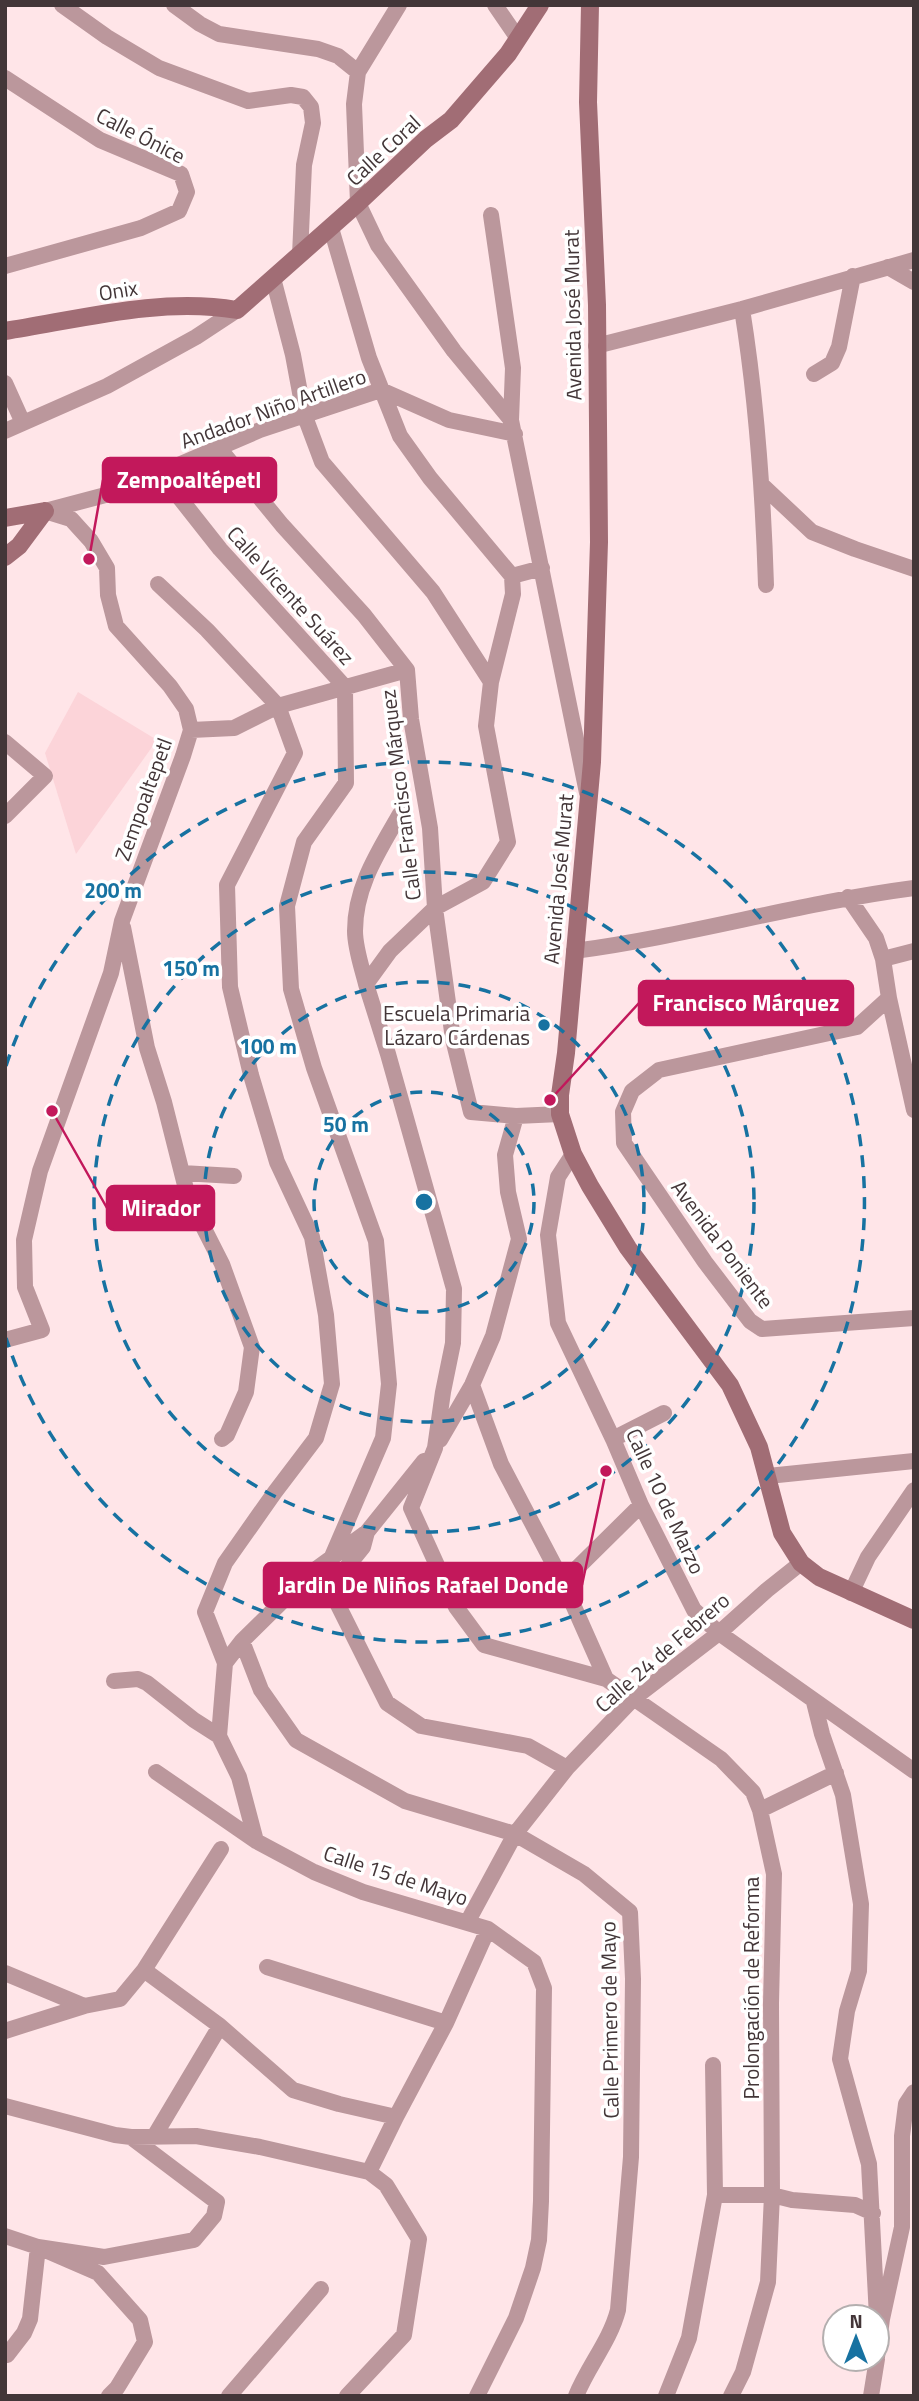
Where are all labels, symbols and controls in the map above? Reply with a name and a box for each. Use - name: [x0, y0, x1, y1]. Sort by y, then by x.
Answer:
- street label: Calle Ónice: [91, 99, 191, 171]
- street label: Calle Coral: [339, 107, 427, 193]
- street label: Avenida José Murat: [555, 229, 589, 401]
- street label: Onix: [96, 271, 140, 309]
- street label: Andador Niño Artillero: [176, 360, 370, 456]
- callout: Zempoaltépetl: [103, 458, 276, 502]
- text: Zempoaltépetl: [117, 462, 261, 497]
- street label: Calle Vicente Suárez: [220, 518, 362, 672]
- street label: Calle Francisco Márquez: [371, 688, 429, 902]
- street label: Zempoaltepetl: [106, 733, 180, 865]
- street label: Avenida José Murat: [535, 792, 581, 965]
- text: 200 m: [84, 874, 142, 906]
- text: 150 m: [162, 952, 220, 984]
- callout: Francisco Márquez: [639, 981, 853, 1025]
- text: Francisco Márquez: [653, 985, 839, 1020]
- place label: Escuela Primaria Lázaro Cárdenas: [383, 997, 530, 1053]
- marker: Escuela Primaria Lázaro Cárdenas: [536, 1017, 552, 1033]
- text: 100 m: [239, 1030, 297, 1062]
- text: 50 m: [323, 1108, 369, 1140]
- street label: Avenida Poniente: [664, 1173, 782, 1315]
- callout: Mirador: [107, 1186, 214, 1230]
- text: Mirador: [121, 1190, 201, 1225]
- centre of rings: [412, 1190, 436, 1214]
- street label: Calle 10 de Marzo: [618, 1423, 714, 1579]
- callout: Jardin De Niños Rafael Donde: [264, 1563, 582, 1607]
- text: Jardin De Niños Rafael Donde: [278, 1567, 568, 1602]
- street label: Calle 24 de Febrero: [588, 1584, 736, 1720]
- street label: Calle 15 de Mayo: [320, 1837, 472, 1913]
- street label: Prolongación de Reforma: [735, 1876, 767, 2099]
- street label: Calle Primero de Mayo: [591, 1921, 627, 2119]
- north arrow: [821, 2303, 891, 2373]
- text: N: [849, 2306, 863, 2335]

